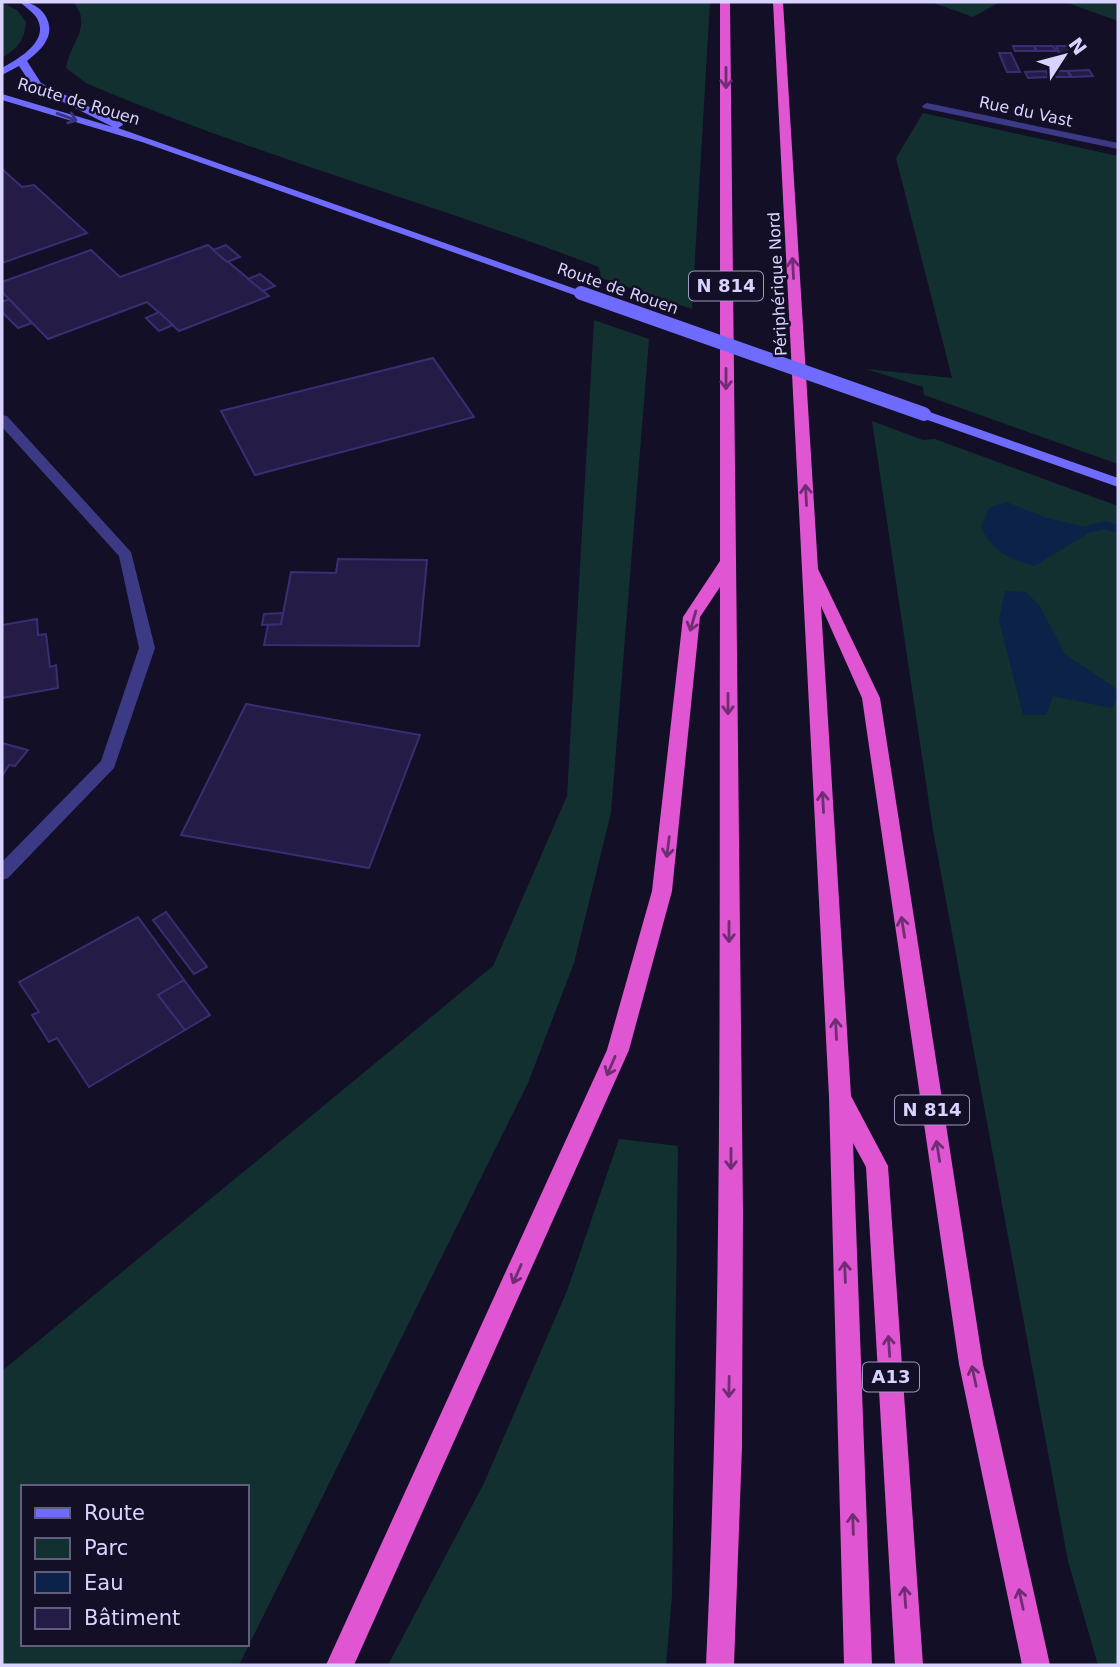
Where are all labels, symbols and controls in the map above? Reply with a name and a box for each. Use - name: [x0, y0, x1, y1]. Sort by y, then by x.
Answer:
- north arrow: [1029, 21, 1099, 91]
- text: N: [1064, 33, 1091, 59]
- one-way arrow: [719, 66, 733, 89]
- street label: Route de Rouen: [15, 74, 142, 129]
- street label: Rue du Vast: [977, 92, 1074, 131]
- one-way arrow: [55, 112, 77, 125]
- street label: Périphérique Nord: [764, 211, 791, 357]
- one-way arrow: [787, 257, 800, 280]
- street label: Route de Rouen: [555, 259, 681, 318]
- road number: N 814: [689, 272, 763, 300]
- one-way arrow: [720, 367, 733, 390]
- one-way arrow: [799, 485, 812, 507]
- one-way arrow: [686, 610, 699, 632]
- one-way arrow: [721, 693, 735, 716]
- one-way arrow: [817, 791, 830, 814]
- one-way arrow: [662, 835, 675, 858]
- one-way arrow: [896, 916, 909, 939]
- one-way arrow: [722, 920, 736, 943]
- one-way arrow: [829, 1018, 842, 1041]
- one-way arrow: [603, 1055, 616, 1077]
- road number: N 814: [895, 1096, 969, 1125]
- one-way arrow: [931, 1141, 944, 1163]
- one-way arrow: [724, 1148, 738, 1171]
- one-way arrow: [839, 1260, 852, 1283]
- one-way arrow: [510, 1263, 524, 1284]
- one-way arrow: [882, 1334, 895, 1357]
- road number: A13: [863, 1362, 919, 1392]
- one-way arrow: [966, 1365, 980, 1388]
- one-way arrow: [722, 1375, 736, 1398]
- legend: [21, 1485, 248, 1646]
- text: Route: [84, 1501, 145, 1525]
- one-way arrow: [847, 1512, 860, 1535]
- text: Parc: [84, 1536, 128, 1560]
- text: Eau: [84, 1571, 123, 1595]
- one-way arrow: [898, 1586, 911, 1609]
- one-way arrow: [1014, 1588, 1027, 1610]
- text: Bâtiment: [84, 1606, 180, 1630]

